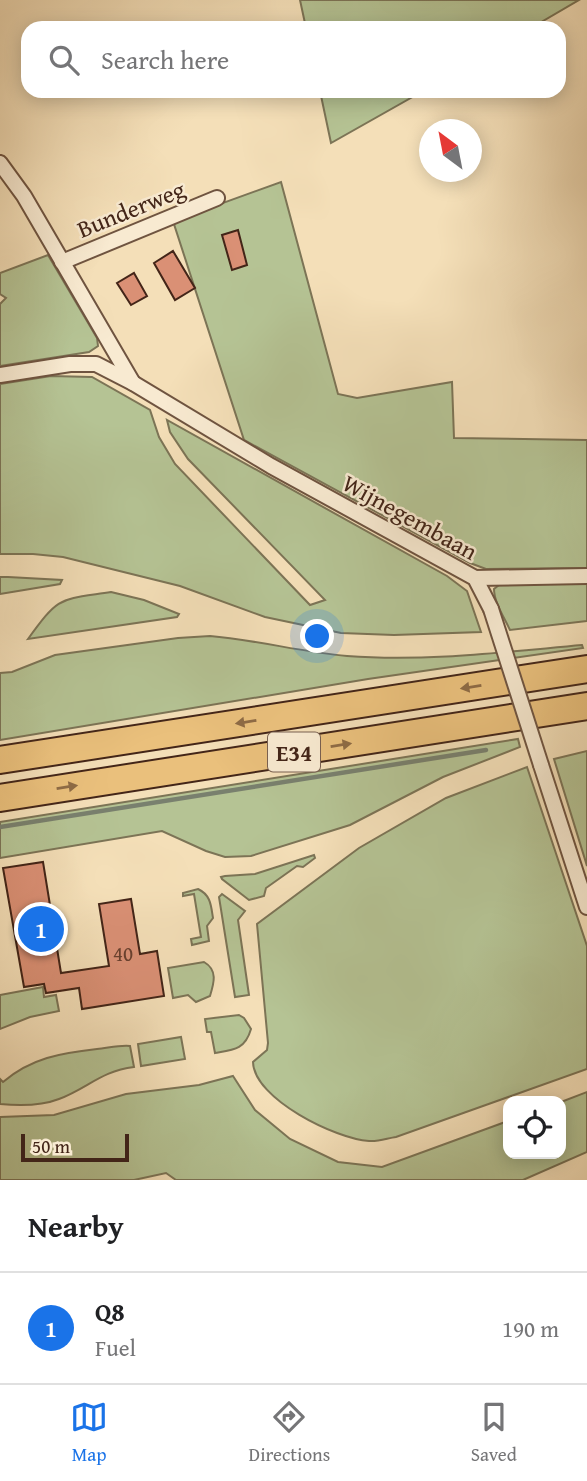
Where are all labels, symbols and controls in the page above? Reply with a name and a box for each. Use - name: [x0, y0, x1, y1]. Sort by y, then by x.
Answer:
- search box: [21, 21, 566, 98]
- text: Search here: [101, 40, 229, 79]
- icon: search: [45, 41, 83, 79]
- north arrow: [419, 119, 482, 182]
- street label: Bunderweg: [72, 171, 190, 247]
- street label: Wijnegembaan: [336, 465, 484, 569]
- your location: [300, 619, 334, 653]
- one-way arrow: [460, 682, 482, 693]
- one-way arrow: [235, 717, 257, 728]
- road number: E34: [268, 732, 320, 772]
- one-way arrow: [330, 739, 352, 750]
- one-way arrow: [57, 781, 79, 792]
- pin: 1: [18, 903, 64, 955]
- house number: 40: [113, 938, 133, 969]
- map controls: [503, 1096, 566, 1159]
- button: locate: [503, 1096, 566, 1159]
- scale bar: [21, 1131, 130, 1163]
- text: 50 m: [32, 1132, 70, 1160]
- text: Nearby: [28, 1204, 124, 1248]
- text: Q8: [95, 1292, 125, 1331]
- text: 1: [45, 1312, 57, 1345]
- text: 190 m: [502, 1312, 559, 1345]
- text: Fuel: [95, 1331, 136, 1364]
- tab: Map: [70, 1398, 108, 1468]
- tab: Directions: [249, 1398, 330, 1468]
- tab: Saved: [471, 1398, 517, 1468]

